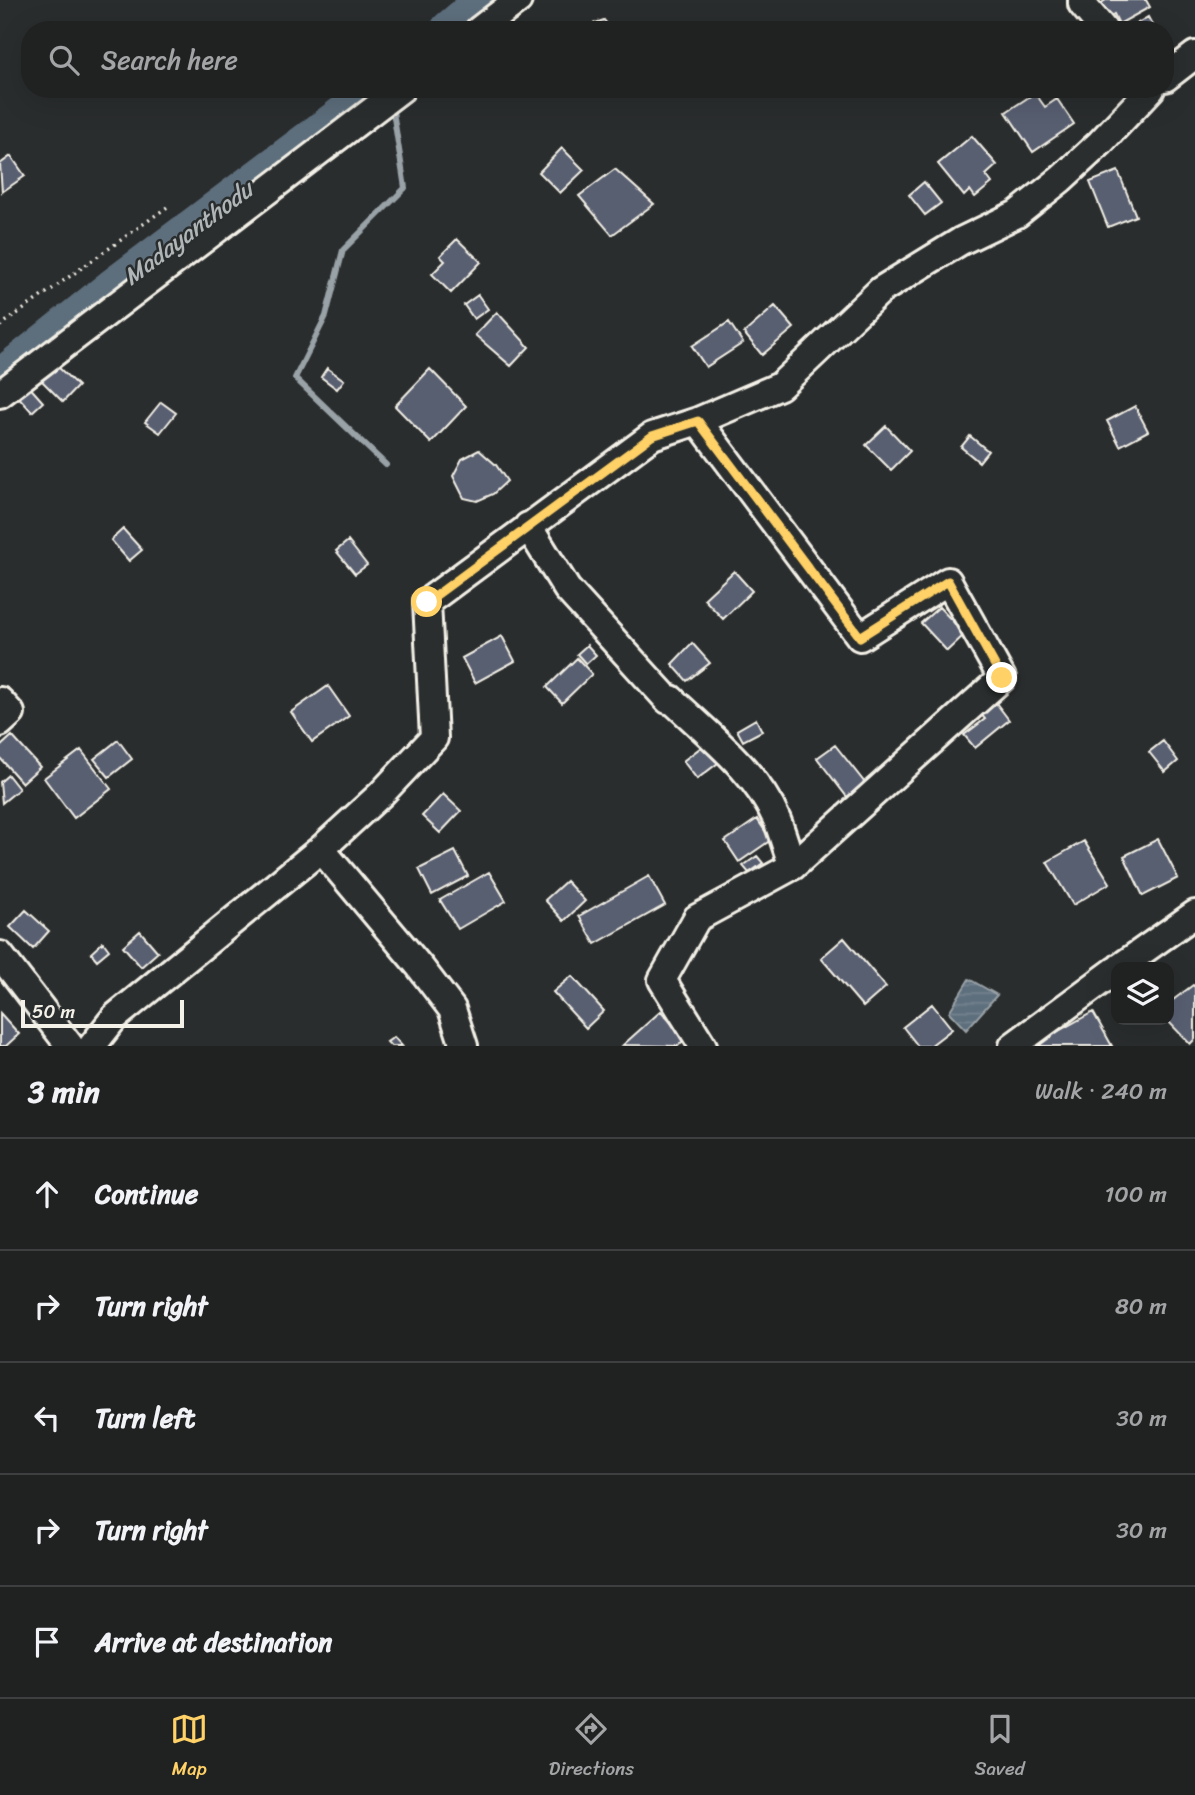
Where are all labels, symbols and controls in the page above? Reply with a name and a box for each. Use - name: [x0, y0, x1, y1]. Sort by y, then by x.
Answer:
- search box: [21, 21, 1174, 98]
- text: Search here: [101, 37, 238, 83]
- icon: search: [45, 41, 83, 79]
- water label: Madayanthodu: [114, 168, 265, 296]
- route start: [411, 586, 442, 617]
- route end: [986, 662, 1017, 693]
- map controls: [1111, 962, 1174, 1025]
- button: layers: [1111, 962, 1174, 1025]
- text: 50 m: [32, 995, 75, 1028]
- scale bar: [21, 997, 184, 1029]
- text: 3 min: [28, 1065, 100, 1119]
- text: Walk · 240 m: [1035, 1071, 1167, 1112]
- text: Continue: [95, 1171, 198, 1217]
- text: 100 m: [1104, 1174, 1167, 1215]
- icon: ahead: [28, 1175, 66, 1213]
- text: Turn right: [95, 1283, 208, 1329]
- text: 80 m: [1115, 1286, 1167, 1327]
- icon: right: [28, 1287, 66, 1325]
- text: Turn left: [95, 1395, 195, 1441]
- text: 30 m: [1116, 1398, 1167, 1439]
- icon: left: [28, 1399, 66, 1437]
- text: Turn right: [95, 1507, 208, 1553]
- text: 30 m: [1116, 1510, 1167, 1551]
- icon: right: [28, 1511, 66, 1549]
- text: Arrive at destination: [95, 1619, 332, 1665]
- icon: arrive: [28, 1623, 66, 1661]
- tab: Map: [170, 1710, 208, 1785]
- tab: Directions: [549, 1710, 634, 1785]
- tab: Saved: [975, 1710, 1025, 1785]

